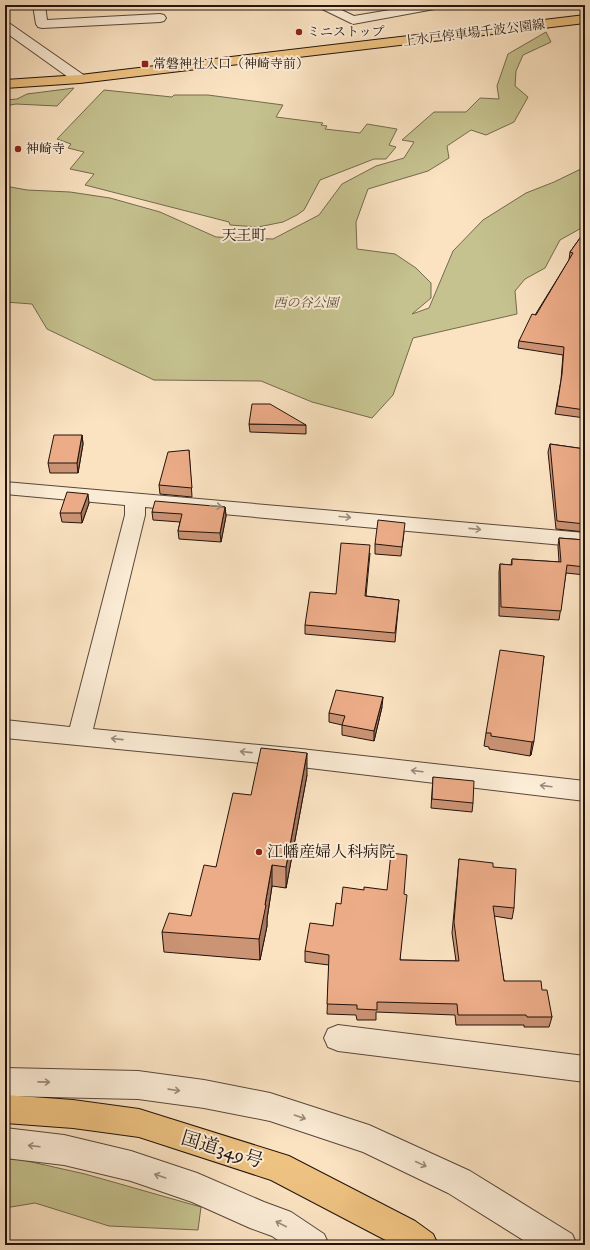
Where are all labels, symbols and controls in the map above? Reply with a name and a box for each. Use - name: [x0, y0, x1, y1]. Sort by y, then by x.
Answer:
- street label: 上水戸停車場千波公園線: [402, 16, 546, 50]
- place label: ミニストップ: [307, 24, 385, 40]
- marker: ミニストップ: [294, 27, 304, 37]
- place label: 常磐神社入口（神崎寺前）: [153, 56, 309, 72]
- marker: 常磐神社入口（神崎寺前）: [140, 59, 150, 69]
- place label: 神崎寺: [26, 141, 65, 157]
- marker: 神崎寺: [13, 144, 23, 154]
- district label: 天王町: [221, 226, 267, 245]
- park label: 西の谷公園: [273, 295, 340, 311]
- one-way arrow: [209, 503, 222, 510]
- one-way arrow: [338, 513, 351, 520]
- one-way arrow: [468, 525, 481, 532]
- one-way arrow: [111, 736, 124, 743]
- one-way arrow: [240, 749, 253, 756]
- one-way arrow: [411, 767, 424, 775]
- one-way arrow: [540, 782, 553, 790]
- place label: 江幡産婦人科病院: [267, 842, 395, 862]
- marker: 江幡産婦人科病院: [254, 847, 264, 857]
- one-way arrow: [37, 1078, 50, 1086]
- one-way arrow: [167, 1086, 180, 1094]
- one-way arrow: [294, 1114, 307, 1121]
- street label: 国道349号: [178, 1127, 266, 1173]
- one-way arrow: [28, 1142, 41, 1150]
- one-way arrow: [415, 1161, 427, 1168]
- one-way arrow: [154, 1172, 167, 1179]
- one-way arrow: [275, 1220, 287, 1227]

